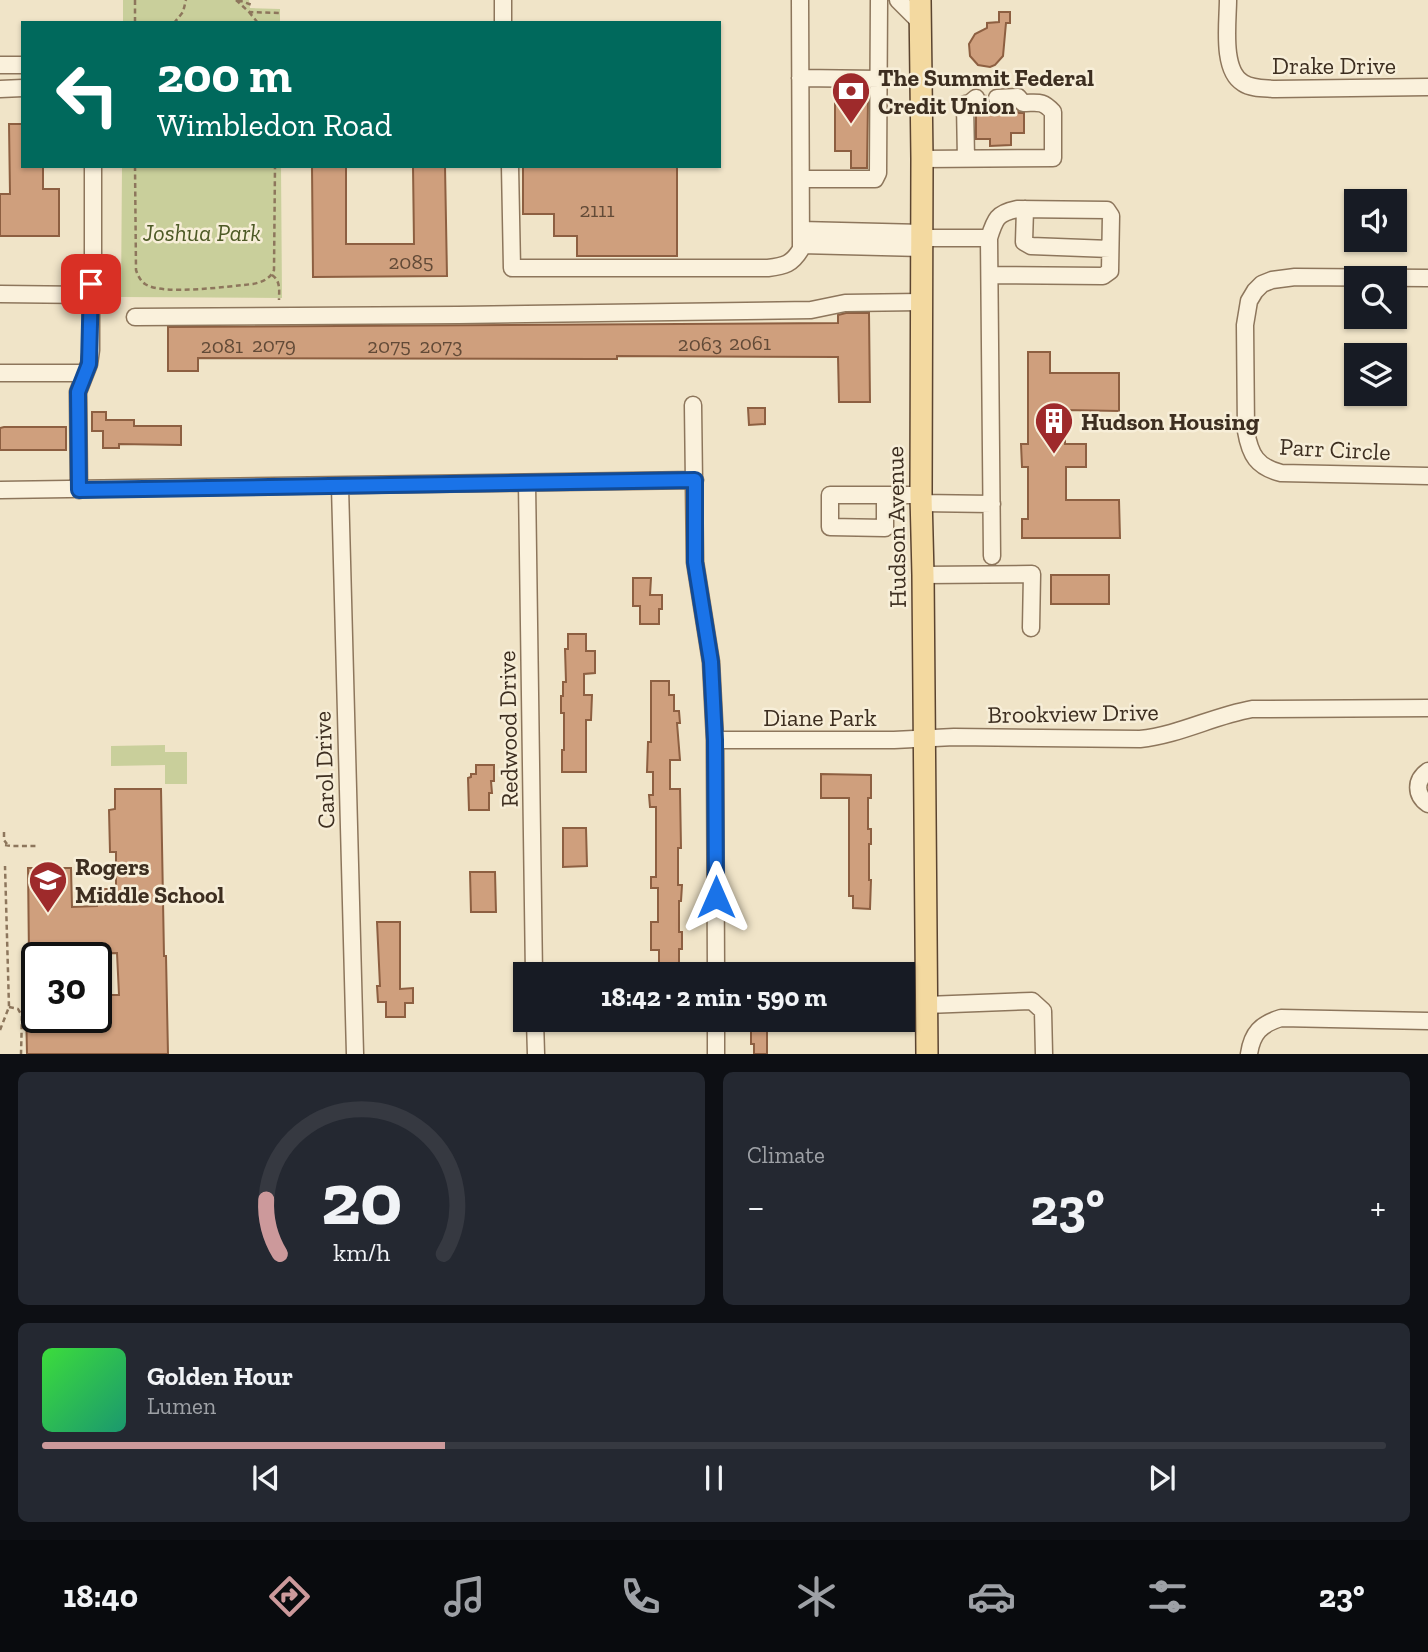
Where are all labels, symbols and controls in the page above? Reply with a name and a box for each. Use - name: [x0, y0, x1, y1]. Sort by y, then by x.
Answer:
- text: 200 m: [157, 46, 292, 105]
- icon: left: [42, 49, 133, 140]
- street label: Drake Drive: [1272, 51, 1396, 80]
- place label: The Summit Federal Credit Union: [878, 63, 1094, 120]
- bank icon: The Summit Federal Credit Union: [830, 70, 872, 125]
- text: Wimbledon Road: [157, 106, 392, 144]
- map controls: [1344, 189, 1407, 406]
- button: sound: [1344, 189, 1407, 252]
- house number: 2111: [579, 197, 615, 222]
- park label: Joshua Park: [142, 218, 261, 247]
- house number: 2085: [389, 249, 433, 274]
- pin: [61, 254, 121, 314]
- icon: arrive: [72, 265, 110, 303]
- button: search: [1344, 266, 1407, 329]
- house number: 2061: [729, 330, 771, 355]
- house number: 2063: [678, 331, 722, 356]
- house number: 2079: [252, 332, 296, 357]
- house number: 2081: [201, 333, 243, 358]
- house number: 2075: [367, 333, 411, 358]
- house number: 2073: [419, 333, 463, 358]
- button: layers: [1344, 343, 1407, 406]
- building icon: Hudson Housing: [1033, 400, 1075, 455]
- place label: Hudson Housing: [1081, 407, 1260, 436]
- street label: Parr Circle: [1279, 432, 1391, 466]
- street label: Hudson Avenue: [880, 446, 912, 608]
- street label: Redwood Drive: [492, 650, 524, 808]
- street label: Brookview Drive: [987, 697, 1159, 729]
- street label: Diane Park: [763, 703, 877, 732]
- street label: Carol Drive: [307, 711, 341, 829]
- place label: Rogers Middle School: [75, 852, 225, 909]
- school or university icon: Rogers Middle School: [27, 859, 69, 914]
- position arrow: [679, 860, 753, 934]
- speed limit sign: 30: [21, 942, 112, 1033]
- text: 18:42 · 2 min · 590 m: [601, 981, 827, 1013]
- text: Climate: [747, 1141, 825, 1169]
- text: 20: [321, 1156, 402, 1244]
- text: 23°: [1030, 1176, 1105, 1238]
- text: −: [747, 1184, 765, 1230]
- text: +: [1370, 1184, 1386, 1230]
- text: km/h: [333, 1237, 390, 1267]
- text: Golden Hour: [147, 1360, 293, 1392]
- text: Lumen: [147, 1392, 216, 1420]
- icon: previous: [247, 1459, 285, 1497]
- icon: pause: [695, 1459, 733, 1497]
- icon: next: [1143, 1459, 1181, 1497]
- icon: directions: [265, 1572, 314, 1621]
- icon: music: [440, 1572, 489, 1621]
- icon: phone: [616, 1572, 665, 1621]
- icon: climate: [792, 1572, 841, 1621]
- icon: car: [967, 1572, 1016, 1621]
- icon: filters: [1143, 1572, 1192, 1621]
- text: 18:40: [63, 1577, 138, 1615]
- text: 23°: [1319, 1577, 1365, 1615]

